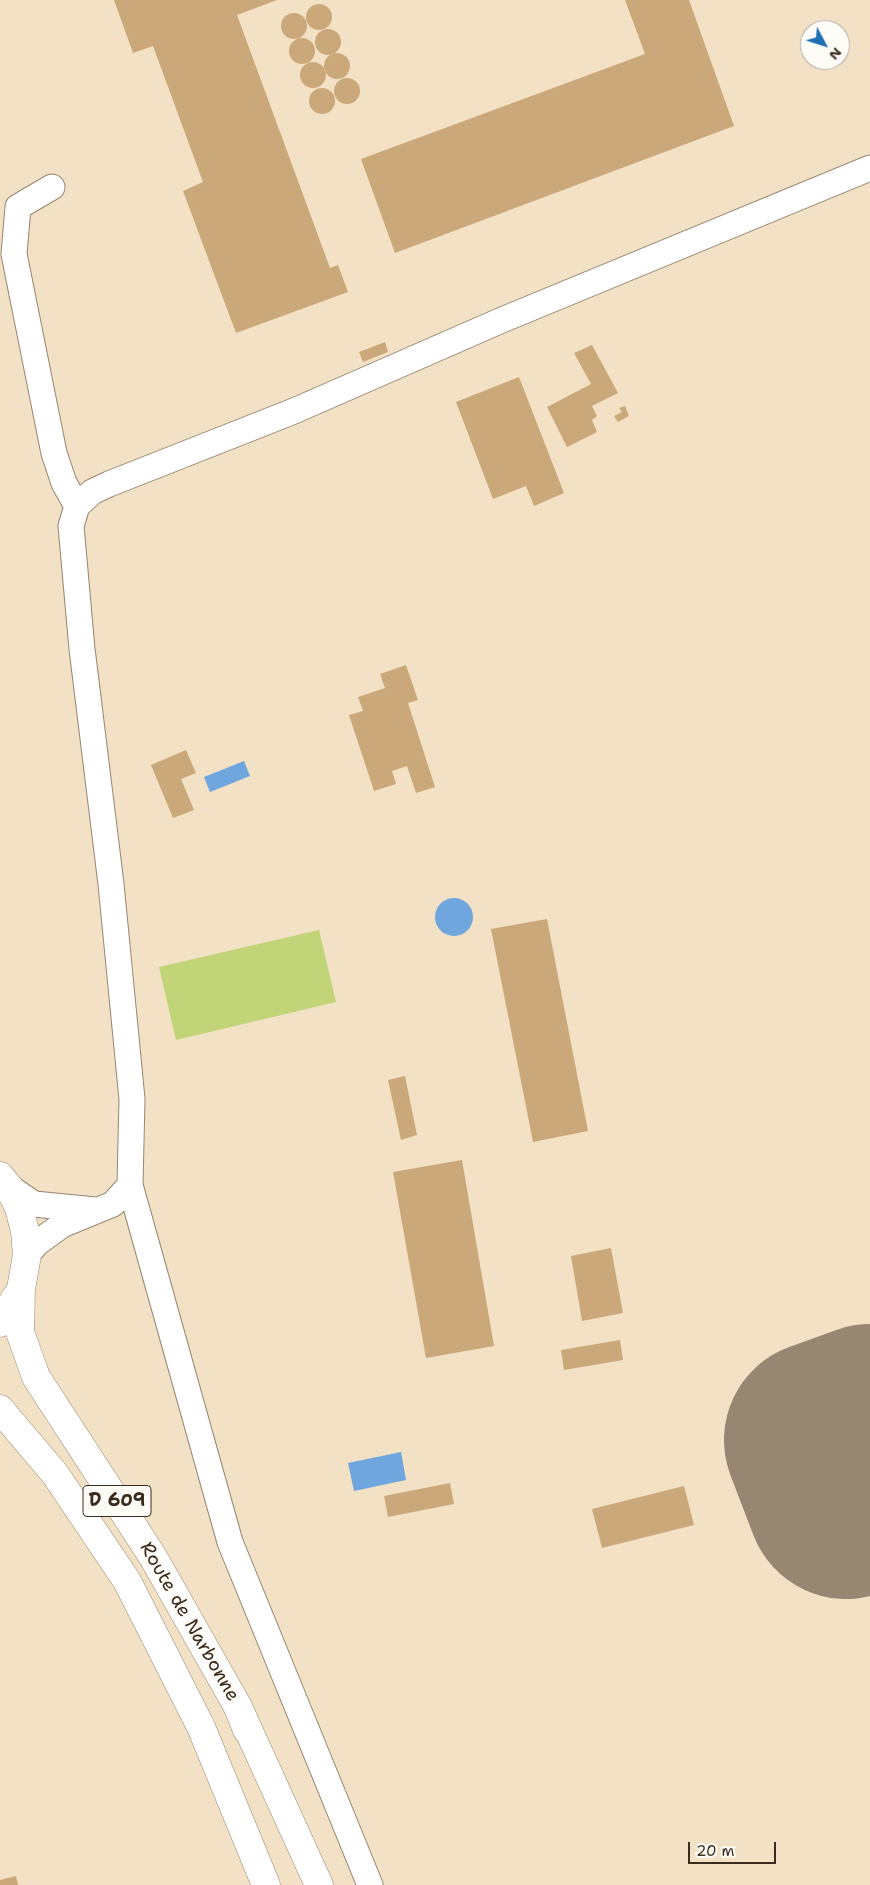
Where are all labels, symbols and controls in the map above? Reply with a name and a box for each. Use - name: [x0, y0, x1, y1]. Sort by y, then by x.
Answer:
- north arrow: [800, 20, 850, 70]
- text: N: [825, 44, 846, 64]
- road number: D 609: [83, 1485, 151, 1516]
- street label: Route de Narbonne: [134, 1538, 244, 1706]
- scale bar: [690, 1832, 778, 1864]
- text: 20 m: [696, 1841, 735, 1861]

